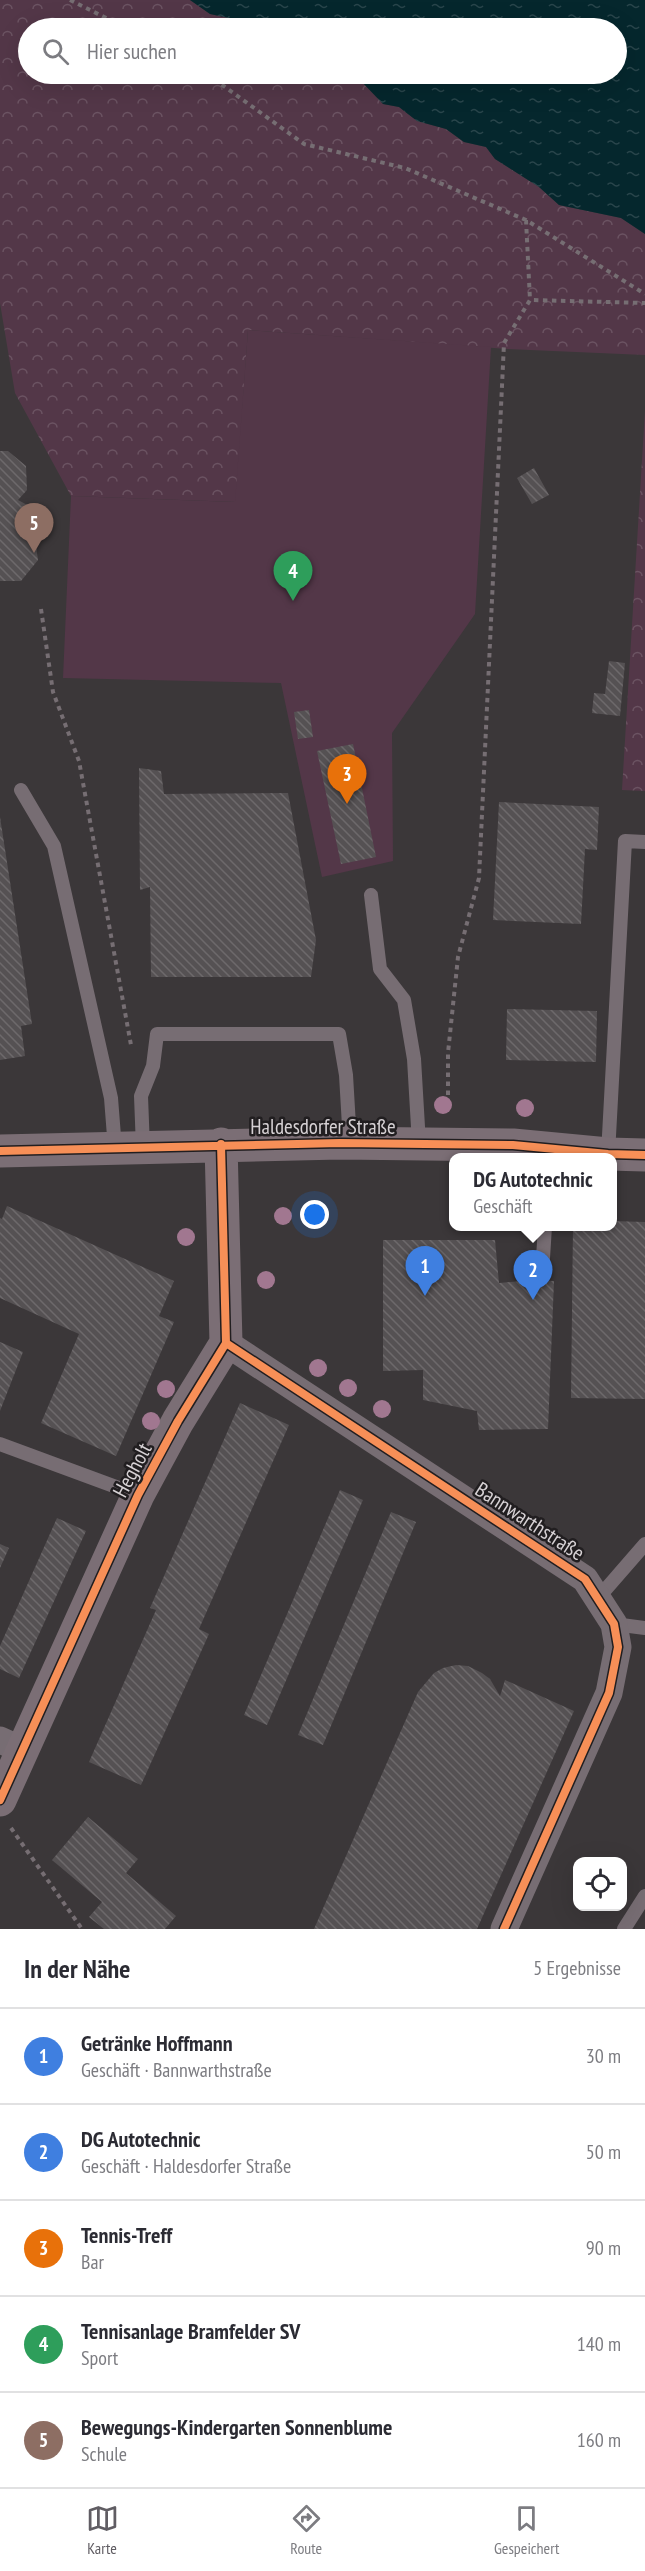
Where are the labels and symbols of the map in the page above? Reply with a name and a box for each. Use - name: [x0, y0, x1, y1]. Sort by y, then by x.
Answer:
- pin: 5: [15, 504, 54, 553]
- pin: 4: [274, 552, 312, 601]
- pin: 3: [328, 754, 366, 804]
- street label: Haldesdorfer Straße: [250, 1113, 396, 1140]
- your location: [300, 1200, 329, 1229]
- pin: 1: [406, 1246, 444, 1296]
- pin: 2: [514, 1250, 552, 1300]
- street label: Hegholt: [107, 1438, 158, 1502]
- street label: Bannwarthstraße: [470, 1476, 590, 1566]

